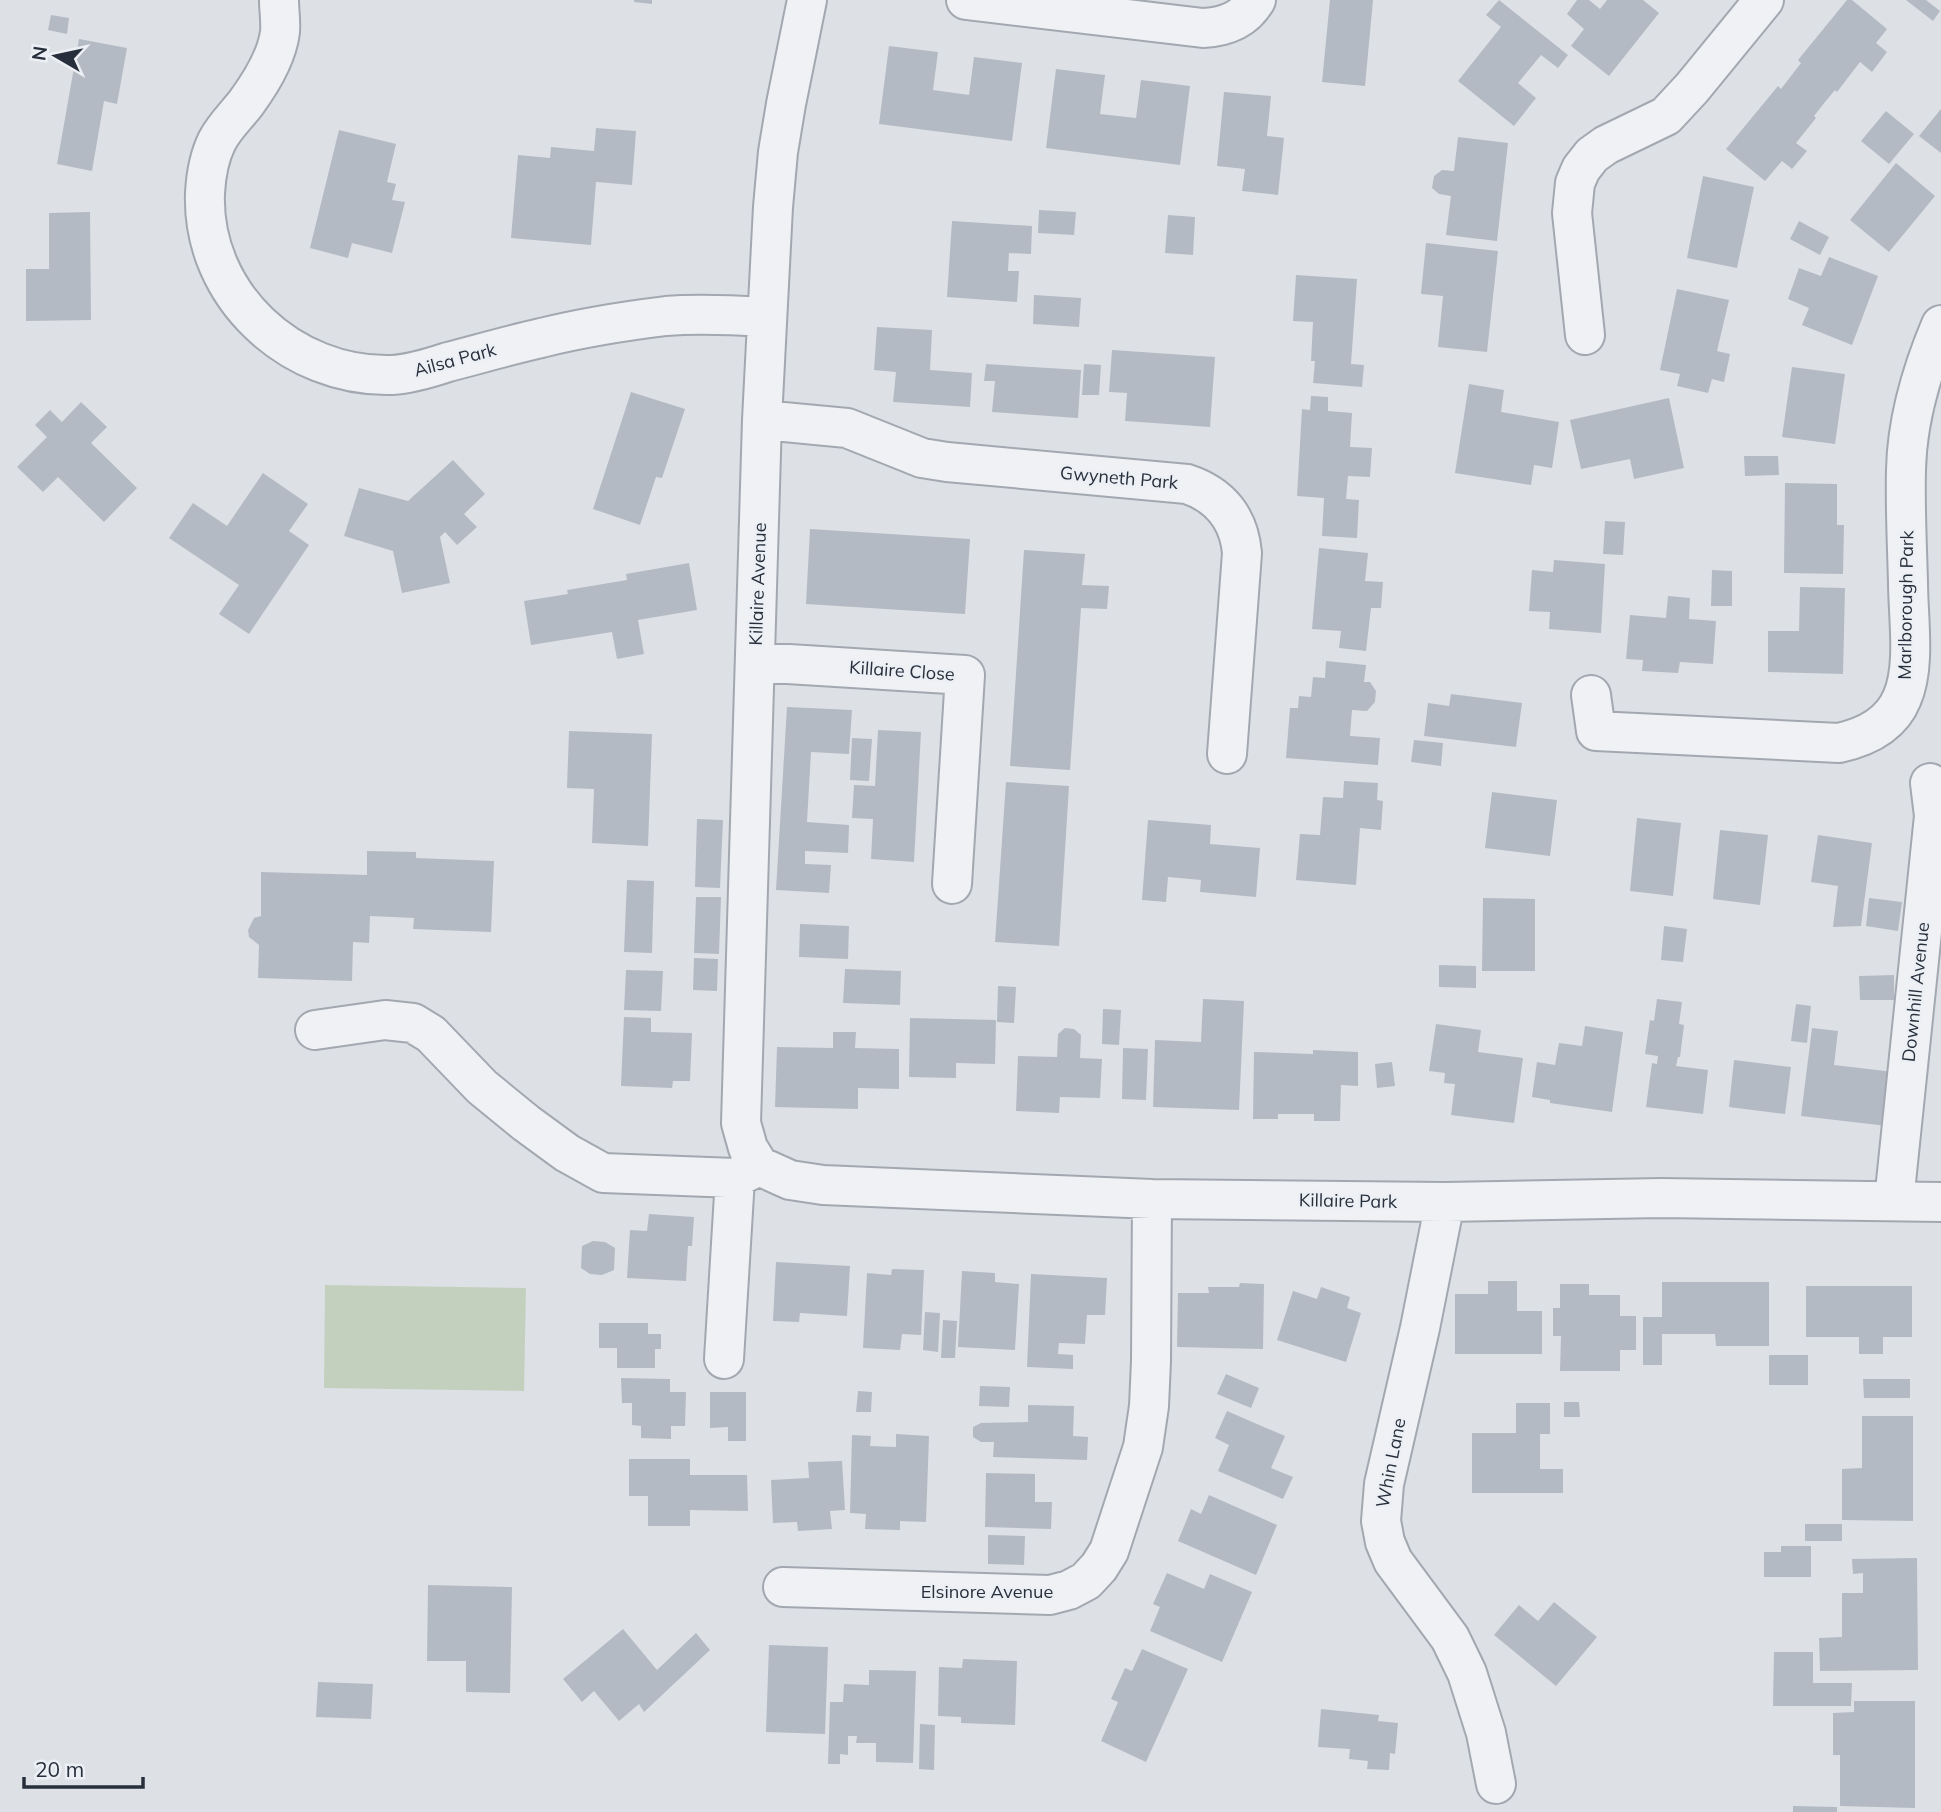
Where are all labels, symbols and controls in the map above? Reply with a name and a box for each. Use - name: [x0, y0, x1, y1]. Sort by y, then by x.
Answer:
- north arrow: [21, 21, 91, 91]
- text: N: [26, 44, 52, 62]
- street label: Ailsa Park: [411, 337, 499, 382]
- street label: Gwyneth Park: [1059, 461, 1180, 494]
- street label: Killaire Avenue: [744, 522, 771, 646]
- street label: Marlborough Park: [1893, 529, 1918, 680]
- street label: Killaire Close: [848, 655, 956, 686]
- street label: Downhill Avenue: [1897, 921, 1934, 1063]
- street label: Killaire Park: [1299, 1188, 1398, 1213]
- street label: Whin Lane: [1371, 1416, 1410, 1510]
- street label: Elsinore Avenue: [921, 1580, 1053, 1603]
- scale bar: [24, 1745, 144, 1789]
- text: 20 m: [35, 1756, 84, 1782]

